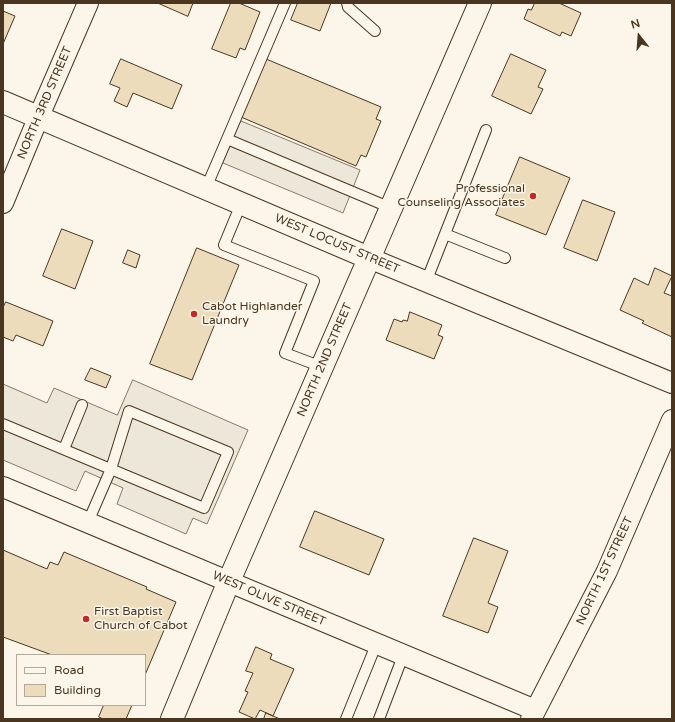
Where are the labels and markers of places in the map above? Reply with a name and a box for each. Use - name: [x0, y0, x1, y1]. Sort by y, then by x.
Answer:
- place label: Professional Counseling Associates: [398, 182, 525, 210]
- marker: Professional Counseling Associates: [528, 191, 538, 201]
- place label: Cabot Highlander Laundry: [202, 300, 302, 328]
- marker: Cabot Highlander Laundry: [189, 309, 199, 319]
- place label: First Baptist Church of Cabot: [94, 605, 188, 633]
- marker: First Baptist Church of Cabot: [81, 614, 91, 624]

